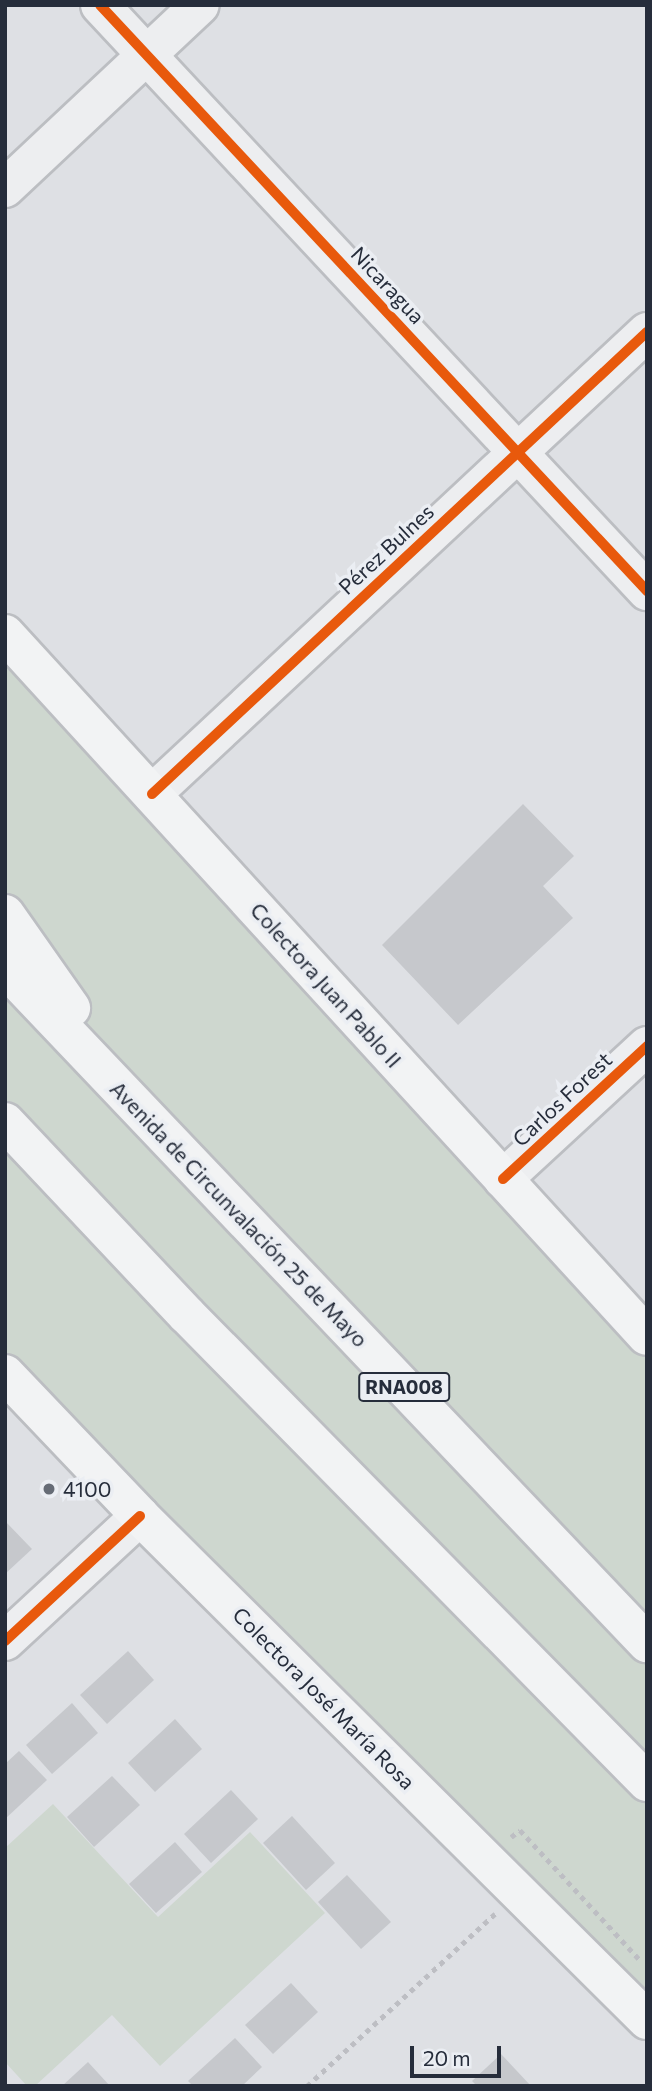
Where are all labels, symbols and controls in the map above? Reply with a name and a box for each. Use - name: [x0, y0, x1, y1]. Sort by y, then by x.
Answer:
- street label: Nicaragua: [346, 241, 430, 329]
- street label: Pérez Bulnes: [333, 499, 439, 599]
- street label: Colectora Juan Pablo II: [245, 897, 407, 1073]
- street label: Carlos Forest: [507, 1047, 617, 1151]
- street label: Avenida de Circunvalación 25 de Mayo: [105, 1076, 373, 1352]
- road number: RNA008: [357, 1372, 451, 1402]
- place label: 4100: [63, 1476, 111, 1502]
- marker: 4100: [41, 1481, 57, 1497]
- street label: Colectora José María Rosa: [228, 1602, 420, 1794]
- scale bar: [414, 2032, 505, 2076]
- text: 20 m: [423, 2045, 471, 2070]

